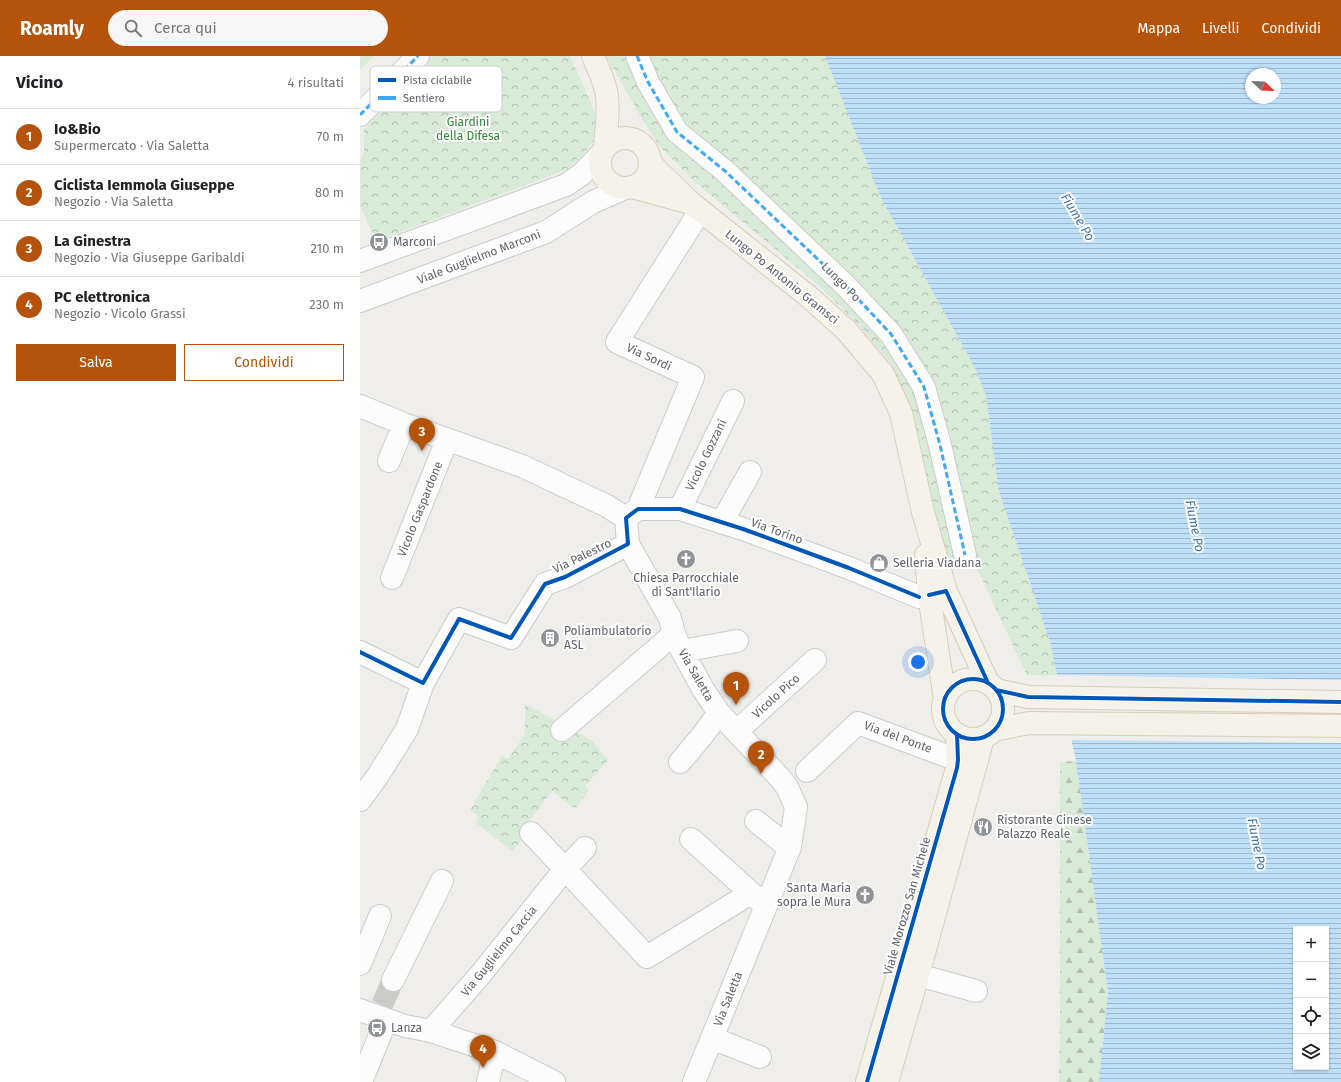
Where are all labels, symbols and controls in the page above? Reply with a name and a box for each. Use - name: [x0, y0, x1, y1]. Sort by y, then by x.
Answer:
- search box: [108, 10, 388, 46]
- text: Roamly: [20, 17, 84, 40]
- icon: search: [122, 17, 144, 39]
- text: Cerca qui: [154, 19, 217, 37]
- text: Mappa: [1137, 20, 1180, 37]
- text: Livelli: [1202, 20, 1240, 37]
- text: Condividi: [1262, 20, 1321, 37]
- legend: [370, 66, 502, 112]
- north arrow: [1245, 68, 1281, 104]
- text: Vicino: [16, 72, 63, 93]
- text: Pista ciclabile: [403, 74, 472, 87]
- text: 4 risultati: [287, 75, 344, 90]
- text: Sentiero: [403, 92, 445, 105]
- park label: Giardini della Difesa: [436, 115, 500, 143]
- text: Io&Bio: [54, 120, 101, 138]
- text: 1: [26, 129, 32, 144]
- text: 70 m: [317, 129, 344, 144]
- text: Supermercato · Via Saletta: [54, 138, 209, 153]
- text: Ciclista Iemmola Giuseppe: [54, 176, 235, 194]
- text: 2: [26, 185, 32, 200]
- text: 80 m: [315, 185, 344, 200]
- water label: Fiume Po: [1058, 191, 1098, 243]
- text: Negozio · Via Saletta: [54, 194, 174, 209]
- street label: Viale Guglielmo Marconi: [415, 227, 543, 287]
- street label: Lungo Po Antonio Gramsci: [722, 227, 842, 327]
- bus stop icon: Marconi: [368, 231, 390, 253]
- text: La Ginestra: [54, 232, 131, 250]
- place label: Marconi: [393, 235, 436, 249]
- text: 3: [26, 241, 32, 256]
- text: 210 m: [310, 241, 344, 256]
- text: Negozio · Via Giuseppe Garibaldi: [54, 250, 245, 265]
- street label: Lungo Po: [818, 259, 864, 305]
- text: PC elettronica: [54, 288, 150, 306]
- text: 4: [25, 297, 33, 312]
- text: 230 m: [309, 297, 344, 312]
- text: Negozio · Vicolo Grassi: [54, 306, 186, 321]
- street label: Via Sordi: [624, 340, 674, 374]
- button: Salva: [16, 344, 176, 381]
- button: Condividi: [184, 344, 344, 381]
- street label: Vicolo Gozzani: [683, 417, 729, 493]
- pin: 3: [409, 418, 435, 451]
- street label: Vicolo Gaspardone: [395, 459, 445, 559]
- water label: Fiume Po: [1183, 499, 1207, 553]
- street label: Via Torino: [749, 515, 805, 547]
- street label: Via Palestro: [550, 536, 614, 576]
- church icon: Chiesa Parrocchiale di Sant'Ilario: [675, 548, 697, 570]
- shop icon: Selleria Viadana: [868, 552, 890, 574]
- place label: Selleria Viadana: [893, 556, 981, 570]
- place label: Chiesa Parrocchiale di Sant'Ilario: [633, 571, 739, 599]
- place label: Poliambulatorio ASL: [564, 624, 652, 652]
- building icon: Poliambulatorio ASL: [539, 627, 561, 649]
- street label: Via Saletta: [675, 646, 717, 704]
- your location: [908, 652, 928, 672]
- street label: Vicolo Pico: [749, 671, 803, 721]
- pin: 1: [723, 672, 749, 705]
- street label: Via del Ponte: [862, 718, 934, 756]
- pin: 2: [748, 741, 774, 774]
- place label: Ristorante Cinese Palazzo Reale: [997, 813, 1092, 841]
- restaurant icon: Ristorante Cinese Palazzo Reale: [972, 816, 994, 838]
- water label: Fiume Po: [1245, 817, 1269, 871]
- street label: Viale Morozzo San Michele: [881, 835, 933, 977]
- place label: Santa Maria sopra le Mura: [777, 881, 851, 909]
- church icon: Santa Maria sopra le Mura: [854, 884, 876, 906]
- street label: Via Guglielmo Caccia: [458, 903, 540, 999]
- map controls: [1293, 926, 1329, 1070]
- button: +: [1293, 926, 1329, 962]
- button: −: [1293, 962, 1329, 998]
- street label: Via Saletta: [711, 970, 745, 1028]
- button: locate: [1293, 998, 1329, 1034]
- bus stop icon: Lanza: [366, 1017, 388, 1039]
- place label: Lanza: [391, 1021, 422, 1035]
- button: layers: [1293, 1034, 1329, 1070]
- pin: 4: [470, 1035, 496, 1068]

